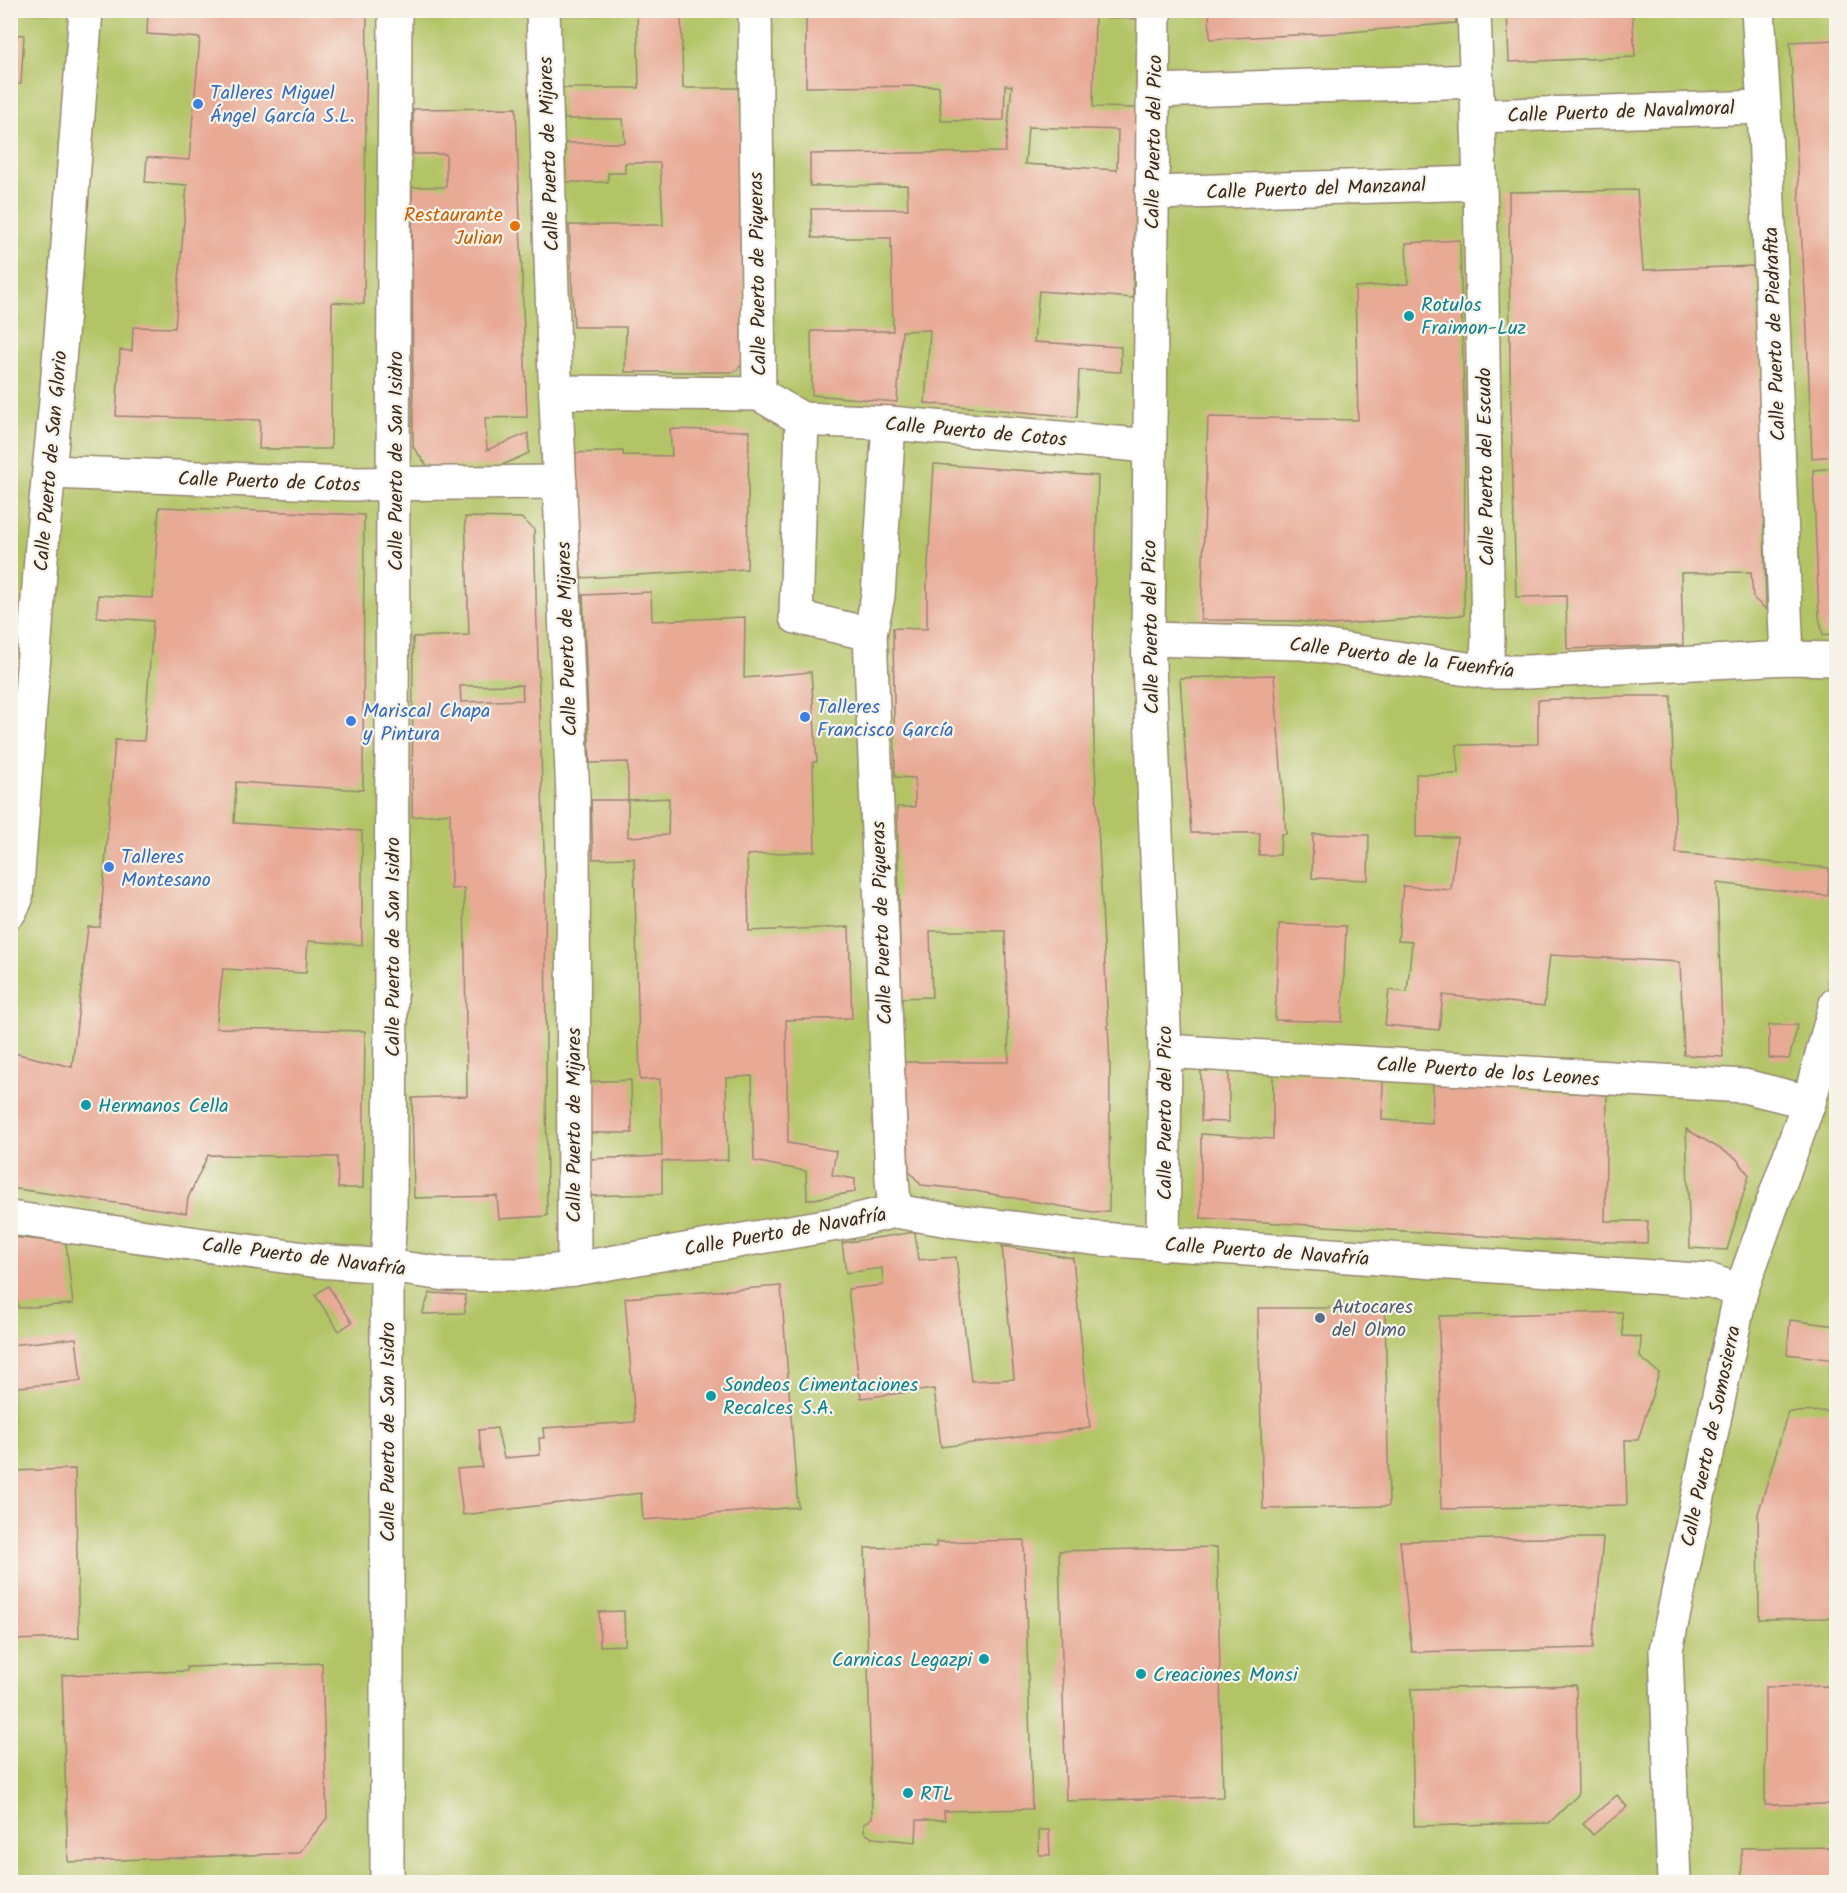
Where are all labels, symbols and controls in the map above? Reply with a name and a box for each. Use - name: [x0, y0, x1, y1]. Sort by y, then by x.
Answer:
- street label: Calle Puerto del Pico: [1137, 54, 1173, 230]
- street label: Calle Puerto de Mijares: [531, 55, 569, 252]
- place label: Talleres Miguel Ángel García S.L.: [210, 78, 355, 133]
- street label: Calle Puerto de Navalmoral: [1507, 93, 1735, 133]
- marker: Talleres Miguel Ángel García S.L.: [191, 97, 205, 111]
- street label: Calle Puerto del Manzanal: [1206, 170, 1427, 210]
- street label: Calle Puerto de Piqueras: [741, 171, 777, 376]
- place label: Restaurante Julian: [404, 200, 503, 255]
- marker: Restaurante Julian: [508, 219, 522, 233]
- street label: Calle Puerto de Piedrafita: [1756, 226, 1796, 442]
- place label: Rotulos Fraimon-Luz: [1421, 290, 1527, 345]
- marker: Rotulos Fraimon-Luz: [1402, 309, 1416, 323]
- street label: Calle Puerto de San Glorio: [26, 349, 78, 573]
- street label: Calle Puerto de San Isidro: [381, 351, 413, 571]
- street label: Calle Puerto del Escudo: [1469, 367, 1505, 567]
- street label: Calle Puerto de Cotos: [884, 409, 1069, 457]
- street label: Calle Puerto de Cotos: [177, 464, 361, 502]
- street label: Calle Puerto del Pico: [1134, 539, 1170, 715]
- street label: Calle Puerto de Mijares: [549, 540, 587, 737]
- street label: Calle Puerto de la Fuenfría: [1287, 629, 1516, 689]
- place label: Talleres Francisco García: [817, 692, 954, 747]
- place label: Mariscal Chapa y Pintura: [362, 696, 490, 751]
- marker: Talleres Francisco García: [798, 710, 812, 724]
- marker: Mariscal Chapa y Pintura: [344, 714, 358, 728]
- street label: Calle Puerto de Piqueras: [863, 820, 903, 1026]
- street label: Calle Puerto de San Isidro: [378, 837, 410, 1057]
- place label: Talleres Montesano: [121, 842, 211, 897]
- marker: Talleres Montesano: [102, 860, 116, 874]
- street label: Calle Puerto del Pico: [1150, 1026, 1182, 1200]
- street label: Calle Puerto de Mijares: [559, 1027, 591, 1223]
- street label: Calle Puerto de los Leones: [1375, 1049, 1601, 1097]
- place label: Hermanos Cella: [98, 1091, 229, 1123]
- marker: Hermanos Cella: [79, 1098, 93, 1112]
- street label: Calle Puerto de Navafría: [682, 1199, 889, 1267]
- street label: Calle Puerto de Navafría: [200, 1230, 408, 1286]
- street label: Calle Puerto de Navafría: [1163, 1230, 1370, 1276]
- place label: Autocares del Olmo: [1332, 1292, 1413, 1347]
- marker: Autocares del Olmo: [1313, 1311, 1327, 1325]
- street label: Calle Puerto de San Isidro: [373, 1322, 405, 1542]
- street label: Calle Puerto de Somosierra: [1673, 1323, 1751, 1550]
- place label: Sondeos Cimentaciones Recalces S.A.: [723, 1370, 919, 1425]
- marker: Sondeos Cimentaciones Recalces S.A.: [704, 1389, 718, 1403]
- place label: Carnicas Legazpi: [832, 1645, 973, 1677]
- marker: Carnicas Legazpi: [977, 1652, 991, 1666]
- place label: Creaciones Monsi: [1153, 1660, 1299, 1692]
- marker: Creaciones Monsi: [1134, 1667, 1148, 1681]
- place label: RTL: [920, 1779, 953, 1811]
- marker: RTL: [901, 1786, 915, 1800]

